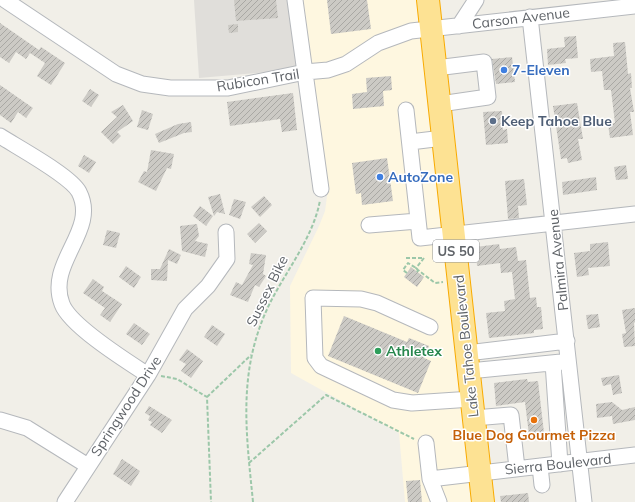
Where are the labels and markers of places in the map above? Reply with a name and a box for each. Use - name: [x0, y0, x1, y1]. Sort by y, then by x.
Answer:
- place label: 7-Eleven: [512, 61, 570, 79]
- marker: 7-Eleven: [499, 65, 509, 75]
- place label: Keep Tahoe Blue: [501, 112, 612, 130]
- marker: Keep Tahoe Blue: [488, 116, 498, 126]
- place label: AutoZone: [388, 168, 453, 186]
- marker: AutoZone: [375, 172, 385, 182]
- place label: Athletex: [386, 342, 442, 360]
- marker: Athletex: [373, 346, 383, 356]
- marker: Blue Dog Gourmet Pizza: [529, 415, 539, 425]
- place label: Blue Dog Gourmet Pizza: [453, 426, 615, 444]

